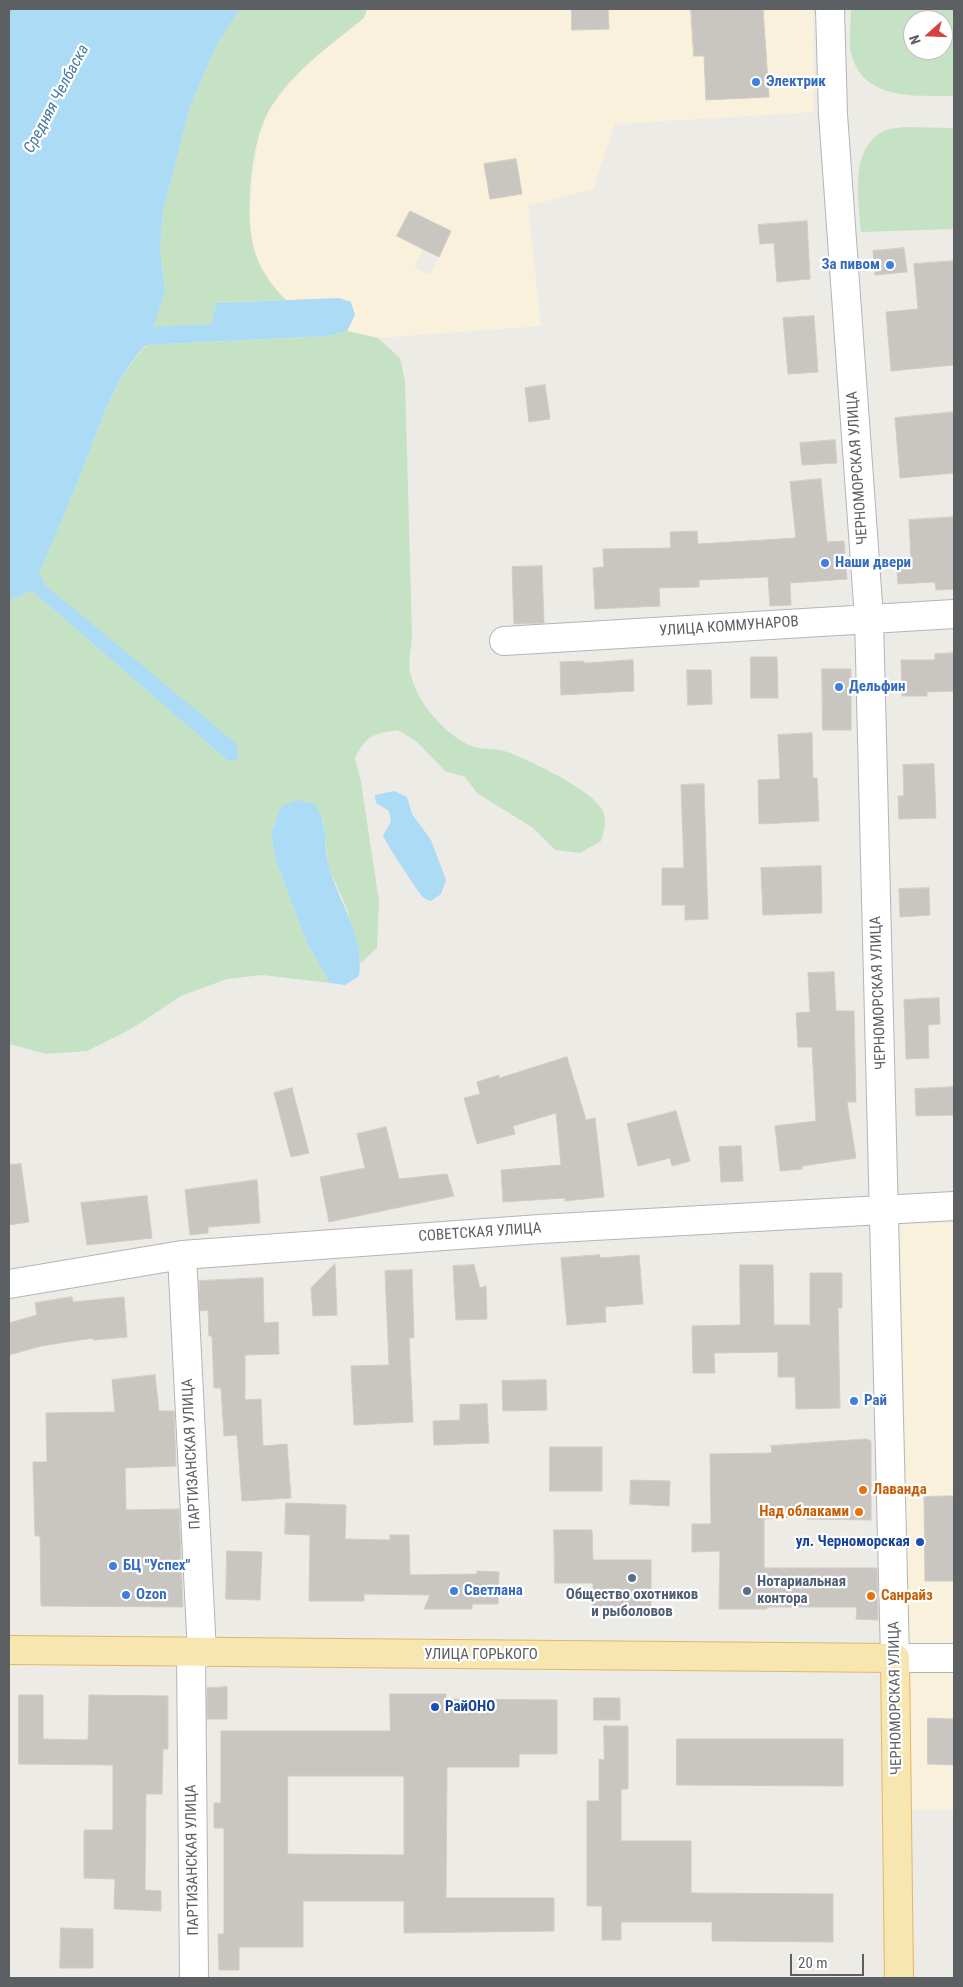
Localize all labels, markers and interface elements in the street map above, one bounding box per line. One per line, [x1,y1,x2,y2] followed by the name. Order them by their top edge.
[903,10,953,60] north arrow
[906,33,924,47] text: N
[20,41,94,157] water label: Средняя Челбаска
[766,73,826,91] place label: Электрик
[750,76,762,88] marker: Электрик
[821,256,880,274] place label: За пивом
[884,259,896,271] marker: За пивом
[844,391,872,545] street label: ЧЕРНОМОРСКАЯ УЛИЦА
[835,554,911,572] place label: Наши двери
[819,557,831,569] marker: Наши двери
[659,613,799,641] street label: УЛИЦА КОММУНАРОВ
[849,678,905,696] place label: Дельфин
[833,681,845,693] marker: Дельфин
[867,916,891,1070] street label: ЧЕРНОМОРСКАЯ УЛИЦА
[418,1220,542,1246] street label: СОВЕТСКАЯ УЛИЦА
[179,1378,205,1530] street label: ПАРТИЗАНСКАЯ УЛИЦА
[864,1392,887,1410] place label: Рай
[848,1395,860,1407] marker: Рай
[873,1481,927,1499] place label: Лаванда
[857,1484,869,1496] marker: Лаванда
[759,1503,849,1521] place label: Над облаками
[853,1506,865,1518] marker: Над облаками
[796,1533,910,1551] place label: ул. Черноморская
[914,1536,926,1548] marker: ул. Черноморская
[123,1557,190,1575] place label: БЦ "Успех"
[107,1560,119,1572] marker: БЦ "Успех"
[626,1572,638,1584] marker: Общество охотников и рыболовов
[757,1573,846,1608] place label: Нотариальная контора
[464,1582,523,1600] place label: Светлана
[448,1585,460,1597] marker: Светлана
[741,1585,753,1597] marker: Нотариальная контора
[136,1586,167,1604] place label: Ozon
[566,1586,698,1621] place label: Общество охотников и рыболовов
[881,1587,933,1605] place label: Санрайз
[120,1589,132,1601] marker: Ozon
[865,1590,877,1602] marker: Санрайз
[886,1621,906,1775] street label: ЧЕРНОМОРСКАЯ УЛИЦА
[424,1646,538,1664] street label: УЛИЦА ГОРЬКОГО
[445,1698,495,1716] place label: РайОНО
[429,1701,441,1713] marker: РайОНО
[183,1784,203,1936] street label: ПАРТИЗАНСКАЯ УЛИЦА
[793,1944,867,1976] scale bar
[798,1954,828,1972] text: 20 m

